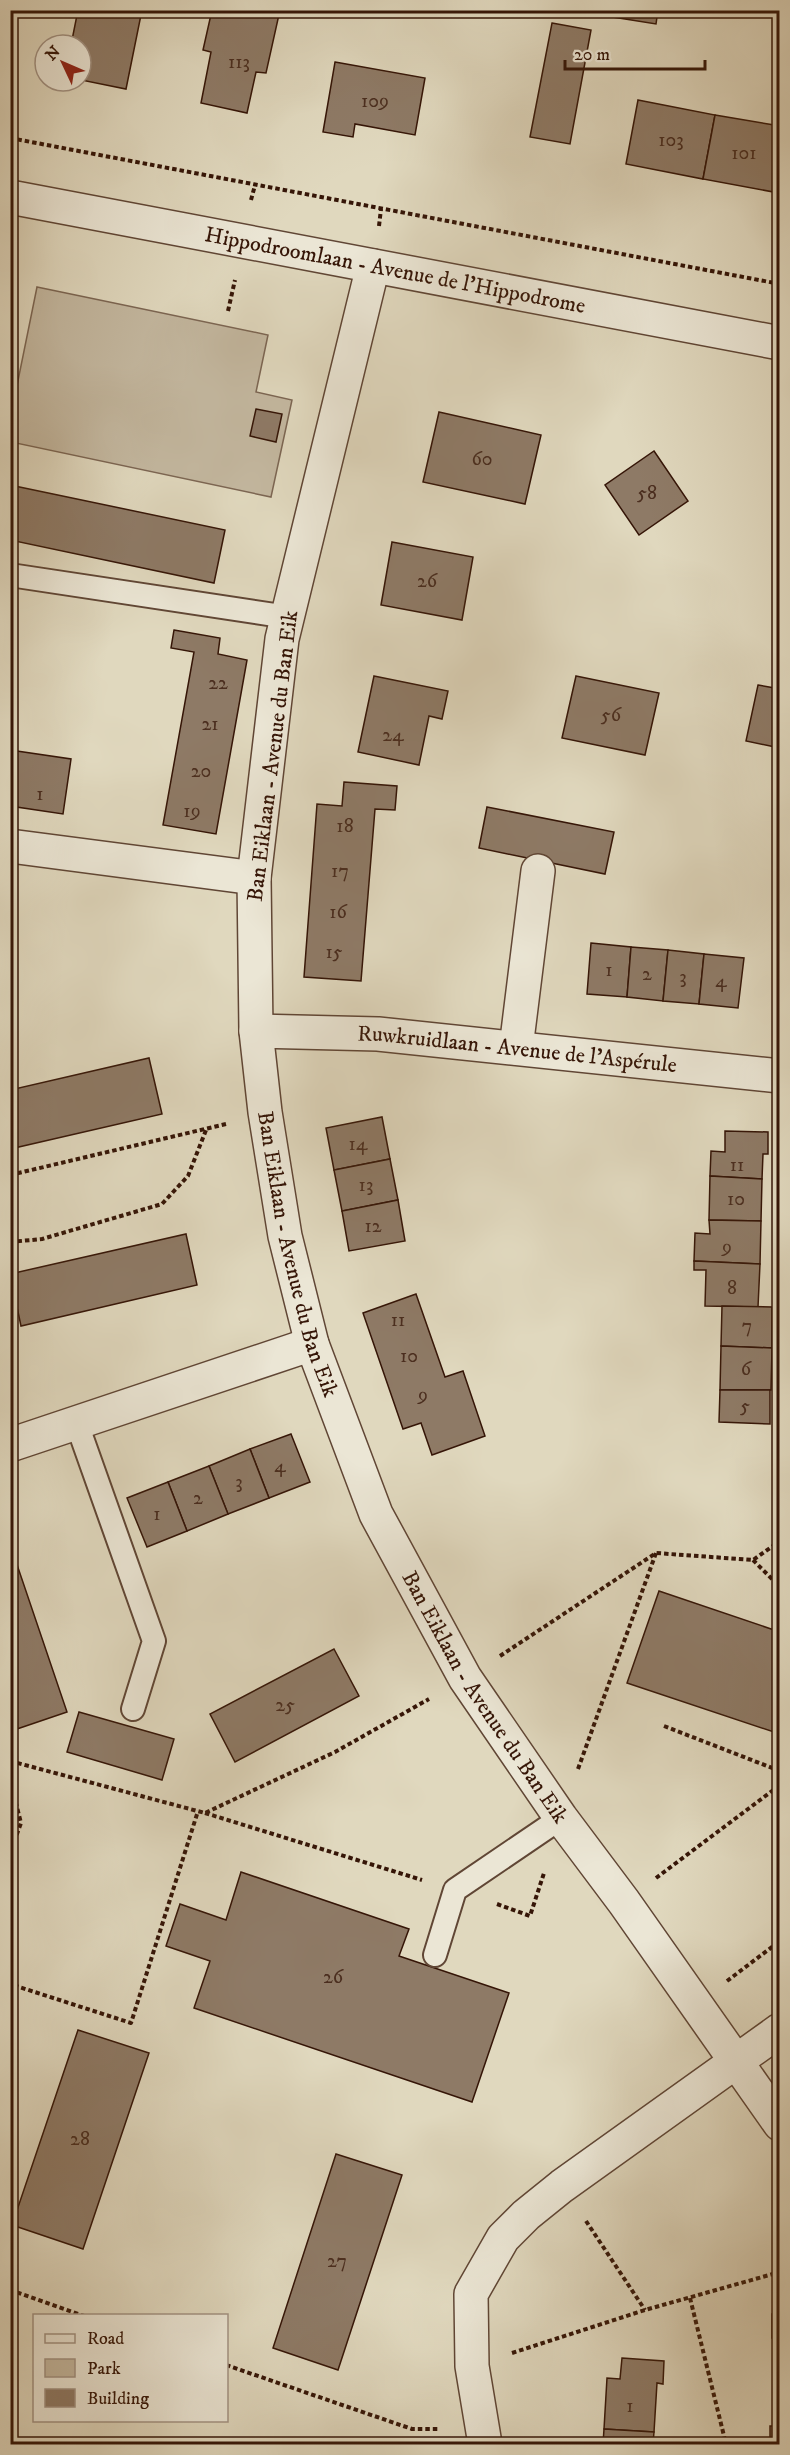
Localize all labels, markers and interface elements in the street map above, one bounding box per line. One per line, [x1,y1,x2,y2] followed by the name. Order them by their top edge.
[33,33,93,93] north arrow
[565,33,704,71] scale bar
[41,42,65,65] text: N
[574,44,610,66] text: 20 m
[228,50,250,75] house number: 113
[361,89,389,114] house number: 109
[658,128,684,153] house number: 103
[731,141,757,166] house number: 101
[203,221,588,319] street label: Hippodroomlaan - Avenue de l'Hippodrome
[471,447,493,472] house number: 60
[637,481,657,506] house number: 58
[417,569,438,594] house number: 26
[242,609,304,903] street label: Ban Eiklaan - Avenue du Ban Eik
[208,671,228,696] house number: 22
[601,703,622,728] house number: 56
[201,712,219,737] house number: 21
[382,723,404,748] house number: 24
[191,759,211,784] house number: 20
[36,782,44,807] house number: 1
[183,799,201,824] house number: 19
[336,814,354,839] house number: 18
[331,859,349,884] house number: 17
[329,900,347,925] house number: 16
[325,940,343,965] house number: 15
[605,958,613,983] house number: 1
[642,962,652,987] house number: 2
[679,965,687,990] house number: 3
[715,969,727,994] house number: 4
[357,1020,678,1079] street label: Ruwkruidlaan - Avenue de l'Aspérule
[252,1109,344,1401] street label: Ban Eiklaan - Avenue du Ban Eik
[349,1132,368,1157] house number: 14
[730,1153,744,1178] house number: 11
[359,1173,373,1198] house number: 13
[727,1187,745,1212] house number: 10
[364,1214,382,1239] house number: 12
[721,1235,732,1260] house number: 9
[727,1276,737,1301] house number: 8
[391,1308,405,1333] house number: 11
[742,1314,752,1339] house number: 7
[400,1344,418,1369] house number: 10
[741,1357,752,1382] house number: 6
[417,1383,428,1408] house number: 9
[740,1394,750,1419] house number: 5
[274,1454,286,1479] house number: 4
[235,1470,243,1495] house number: 3
[193,1486,203,1511] house number: 2
[153,1502,161,1527] house number: 1
[396,1566,574,1829] street label: Ban Eiklaan - Avenue du Ban Eik
[275,1693,295,1718] house number: 25
[323,1965,344,1990] house number: 26
[70,2127,90,2152] house number: 28
[327,2249,347,2274] house number: 27
[33,2314,228,2422] legend
[87,2328,124,2350] text: Road
[87,2358,121,2380] text: Park
[87,2388,149,2410] text: Building
[626,2394,634,2419] house number: 1

